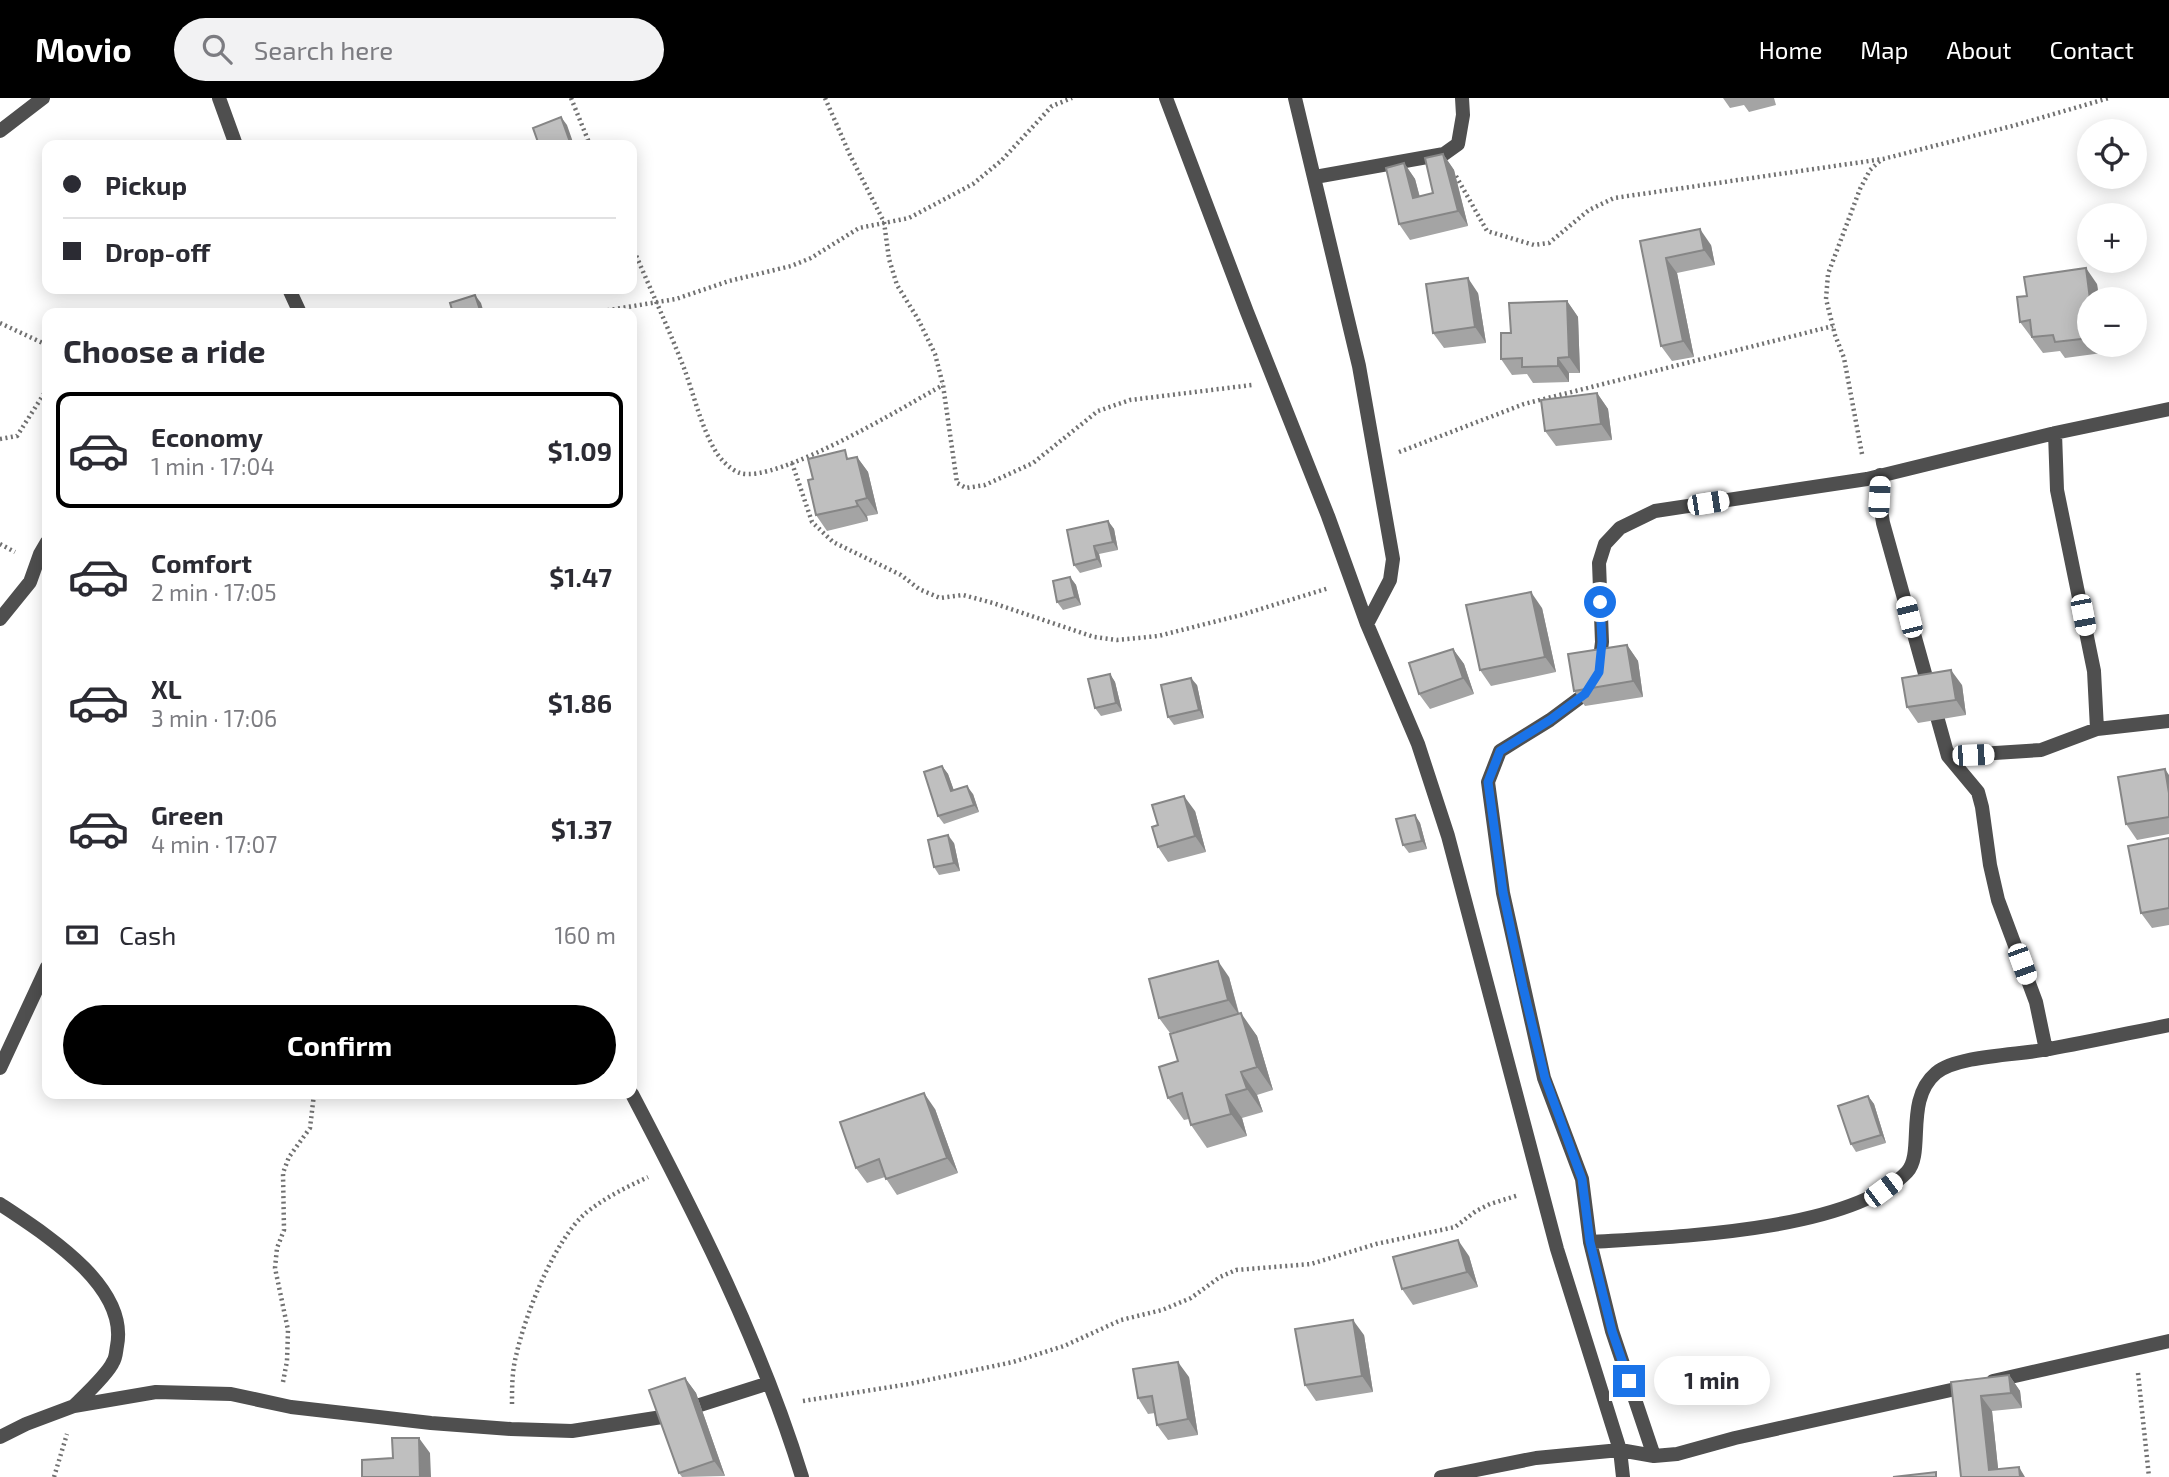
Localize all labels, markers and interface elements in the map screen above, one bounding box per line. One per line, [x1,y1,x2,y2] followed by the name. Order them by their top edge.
[174,18,664,81] search box
[35,29,132,69] text: Movio
[198,30,236,68] icon: search
[254,34,393,65] text: Search here
[1759,35,1822,64] text: Home
[1860,35,1908,64] text: Map
[1946,35,2012,64] text: About
[2050,35,2134,64] text: Contact
[2077,119,2147,357] map controls
[2077,119,2147,189] button: locate
[105,169,187,200] text: Pickup
[2077,203,2147,273] button: +
[105,236,210,267] text: Drop-off
[2077,287,2147,357] button: −
[63,331,266,369] text: Choose a ride
[67,419,130,482] icon: car
[151,421,263,452] text: Economy
[548,435,612,466] text: $1.09
[151,452,275,480] text: 1 min · 17:04
[1868,475,1891,519] car
[1686,489,1731,517] car
[67,545,130,608] icon: car
[151,547,252,578] text: Comfort
[549,561,612,592] text: $1.47
[151,578,277,606] text: 2 min · 17:05
[1584,586,1616,618] route start
[2069,592,2098,638] car
[1894,594,1925,640] car
[67,671,130,734] icon: car
[151,673,182,704] text: XL
[548,687,612,718] text: $1.86
[151,704,277,732] text: 3 min · 17:06
[1952,744,1995,766] car
[67,797,130,860] icon: car
[151,799,224,830] text: Green
[551,813,612,844] text: $1.37
[151,830,277,858] text: 4 min · 17:07
[63,916,101,954] icon: cash
[119,919,176,950] text: Cash
[555,921,616,949] text: 160 m
[2005,941,2040,987] car
[63,1005,616,1085] button: Confirm
[1860,1169,1907,1211] car
[1654,1356,1769,1406] callout: 1 min
[1613,1365,1645,1397] route end
[1684,1366,1740,1394] text: 1 min

